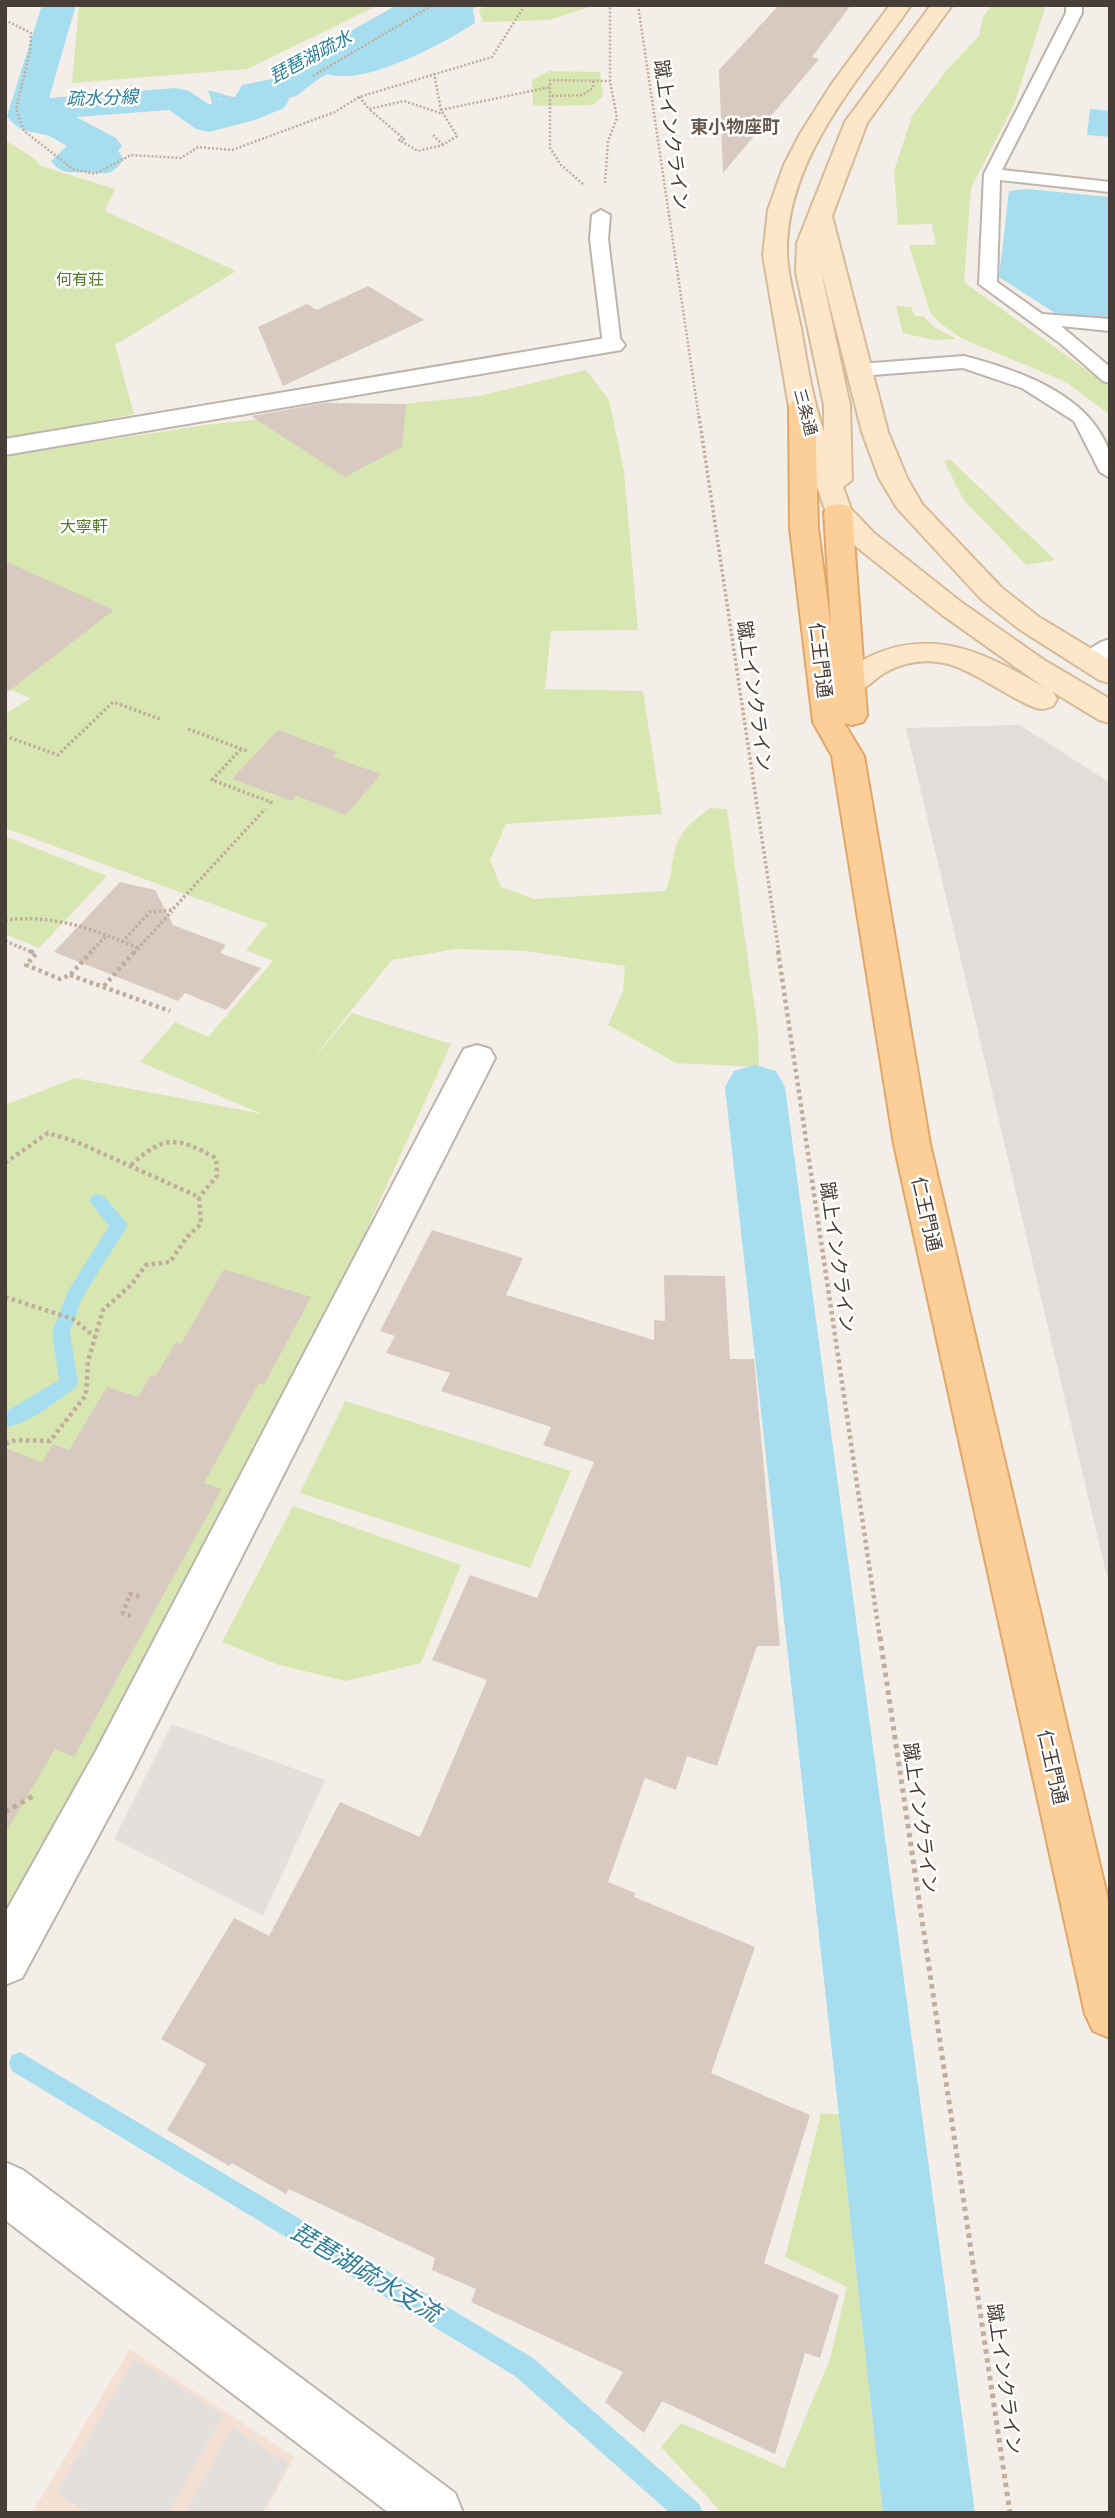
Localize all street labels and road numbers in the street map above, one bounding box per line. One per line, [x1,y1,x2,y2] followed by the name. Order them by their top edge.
[651,58,693,212] street label: 蹴上インクライン
[791,386,821,438] street label: 三条通
[734,619,776,773] street label: 蹴上インクライン
[805,621,837,699] street label: 仁王門通
[908,1174,946,1254] street label: 仁王門通
[817,1180,859,1334] street label: 蹴上インクライン
[1034,1727,1072,1807] street label: 仁王門通
[900,1741,942,1895] street label: 蹴上インクライン
[984,2302,1026,2456] street label: 蹴上インクライン

